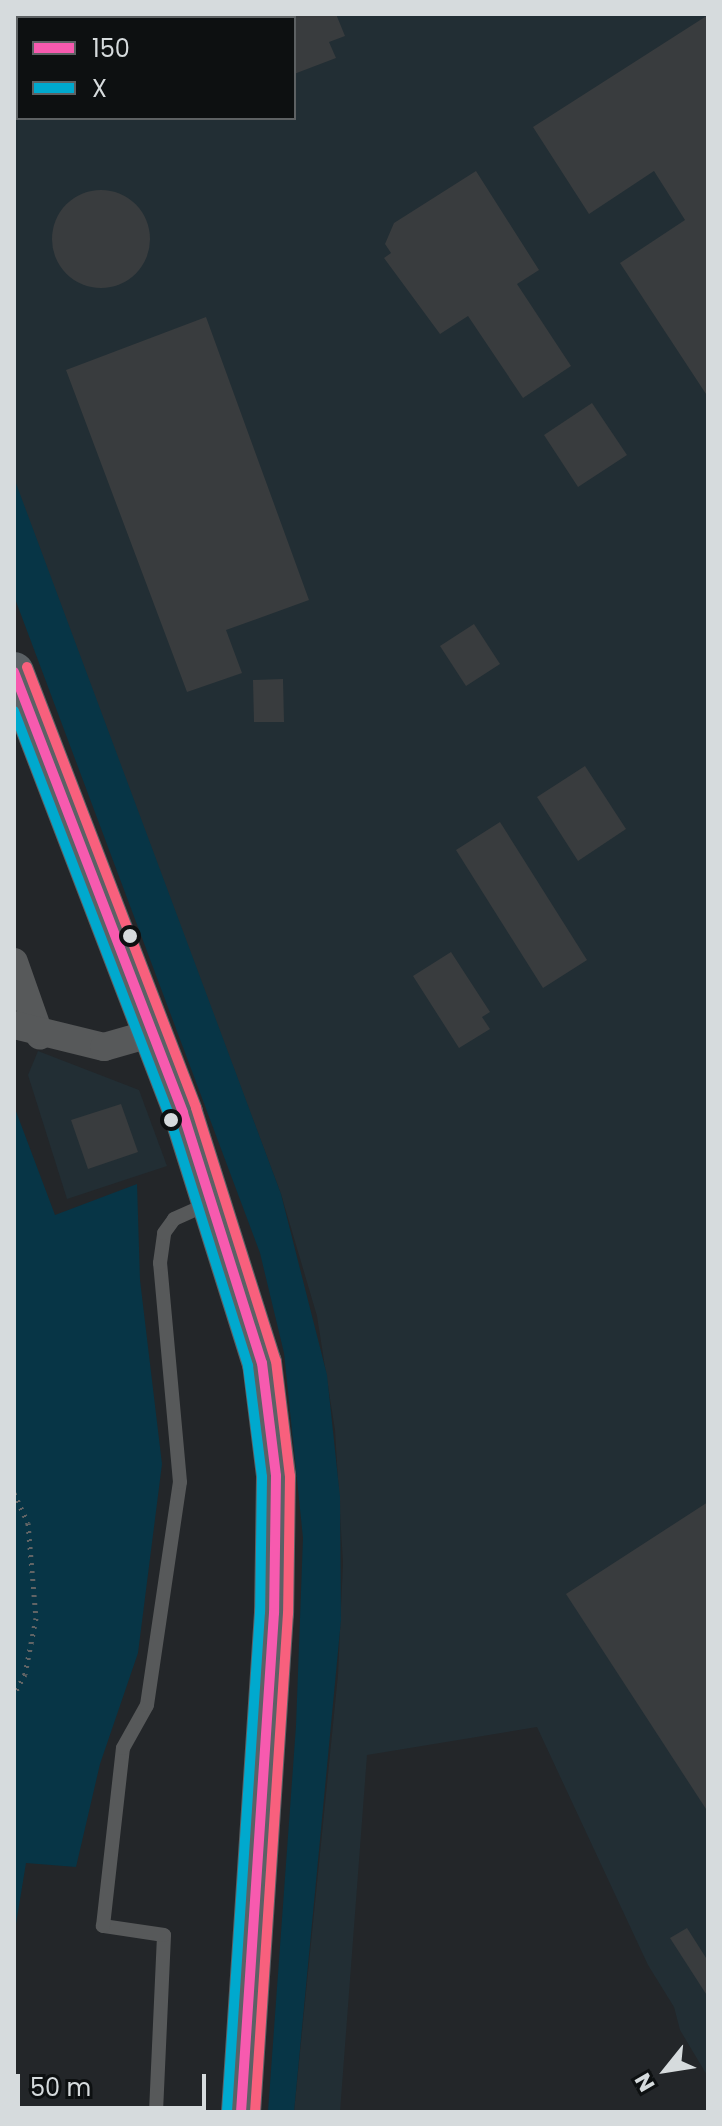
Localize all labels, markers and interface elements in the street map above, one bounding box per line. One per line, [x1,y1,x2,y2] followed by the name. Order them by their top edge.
[16,16,296,120] legend
[92,32,130,65] text: 150
[92,72,107,105] text: X
[122,928,138,944] unlabelled marker
[163,1112,179,1128] unlabelled marker
[626,2030,706,2110] north arrow
[20,2058,210,2108] scale bar
[627,2067,662,2097] text: N
[30,2071,91,2104] text: 50 m

